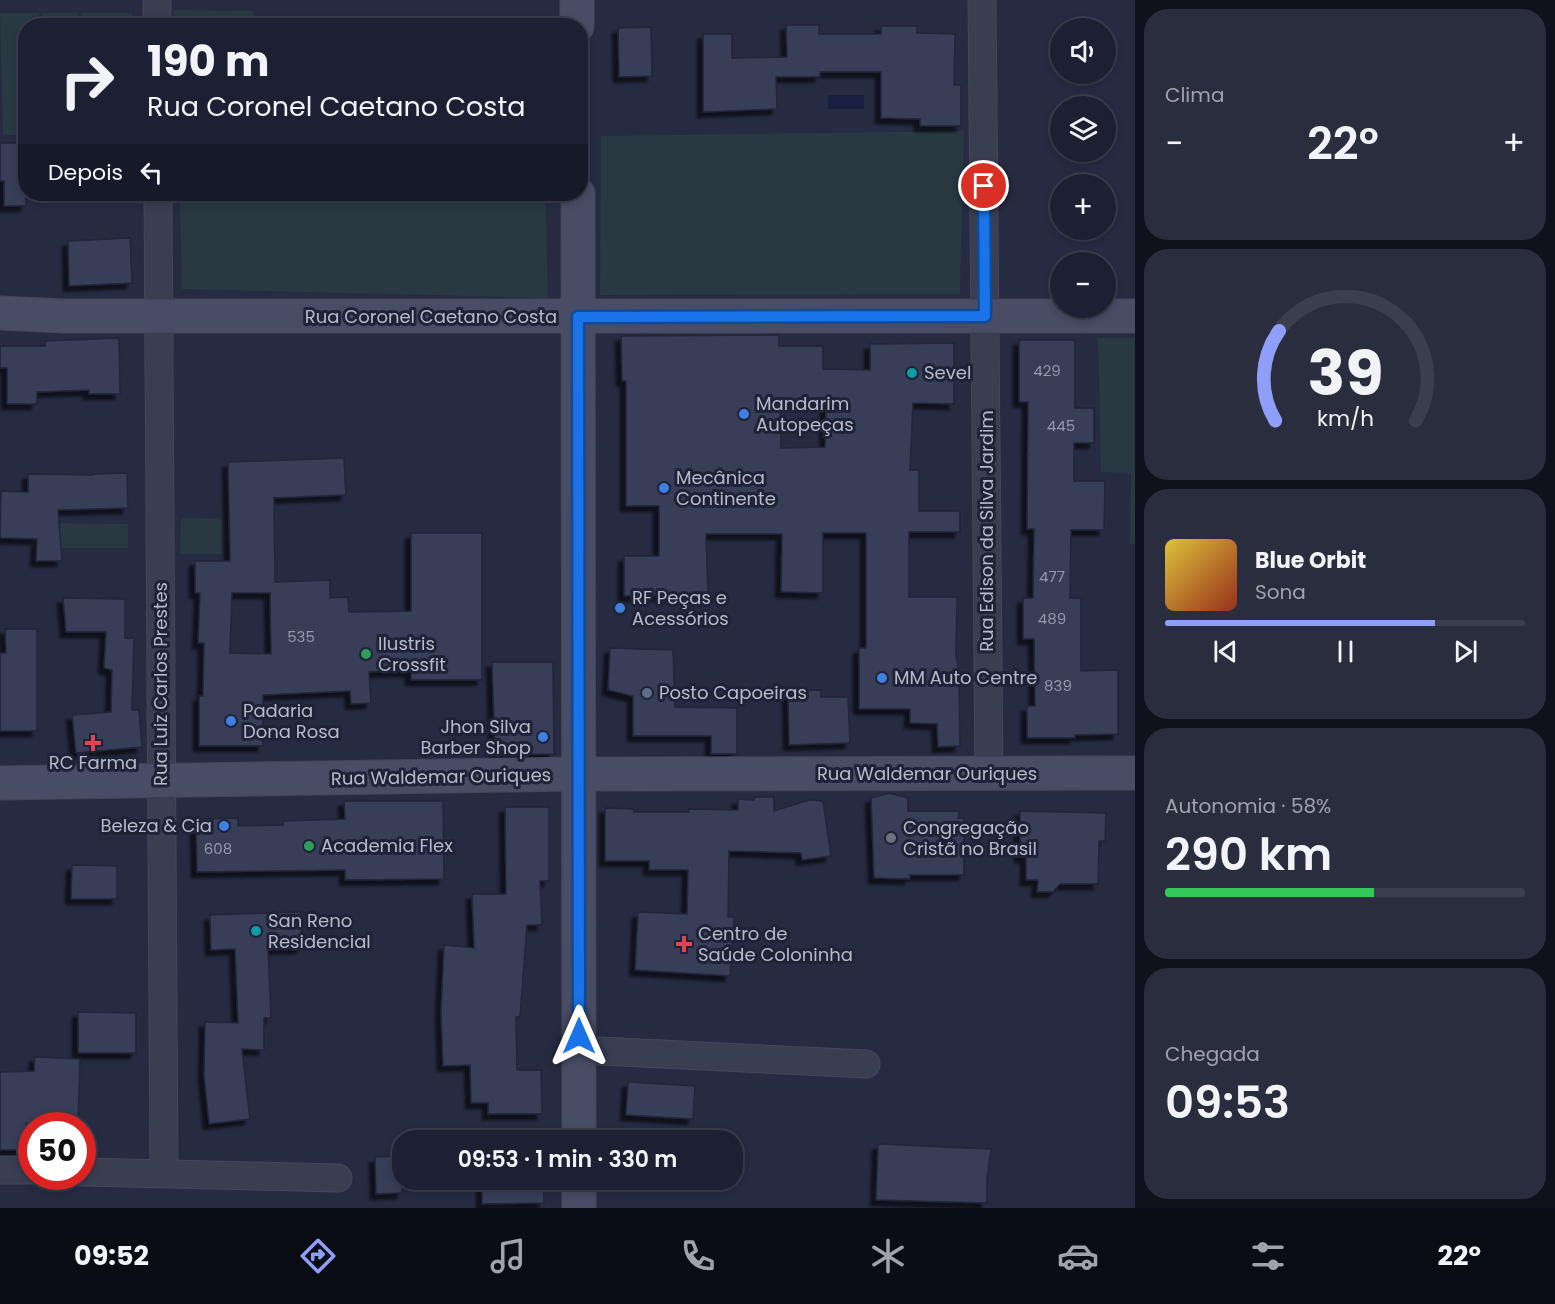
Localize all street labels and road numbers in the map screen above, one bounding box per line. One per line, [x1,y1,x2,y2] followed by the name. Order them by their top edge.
[305,304,557,329] street label: Rua Coronel Caetano Costa
[974,410,999,652] street label: Rua Edison da Silva Jardim
[148,582,173,786] street label: Rua Luiz Carlos Prestes
[817,761,1037,786] street label: Rua Waldemar Ouriques
[331,762,551,791] street label: Rua Waldemar Ouriques

